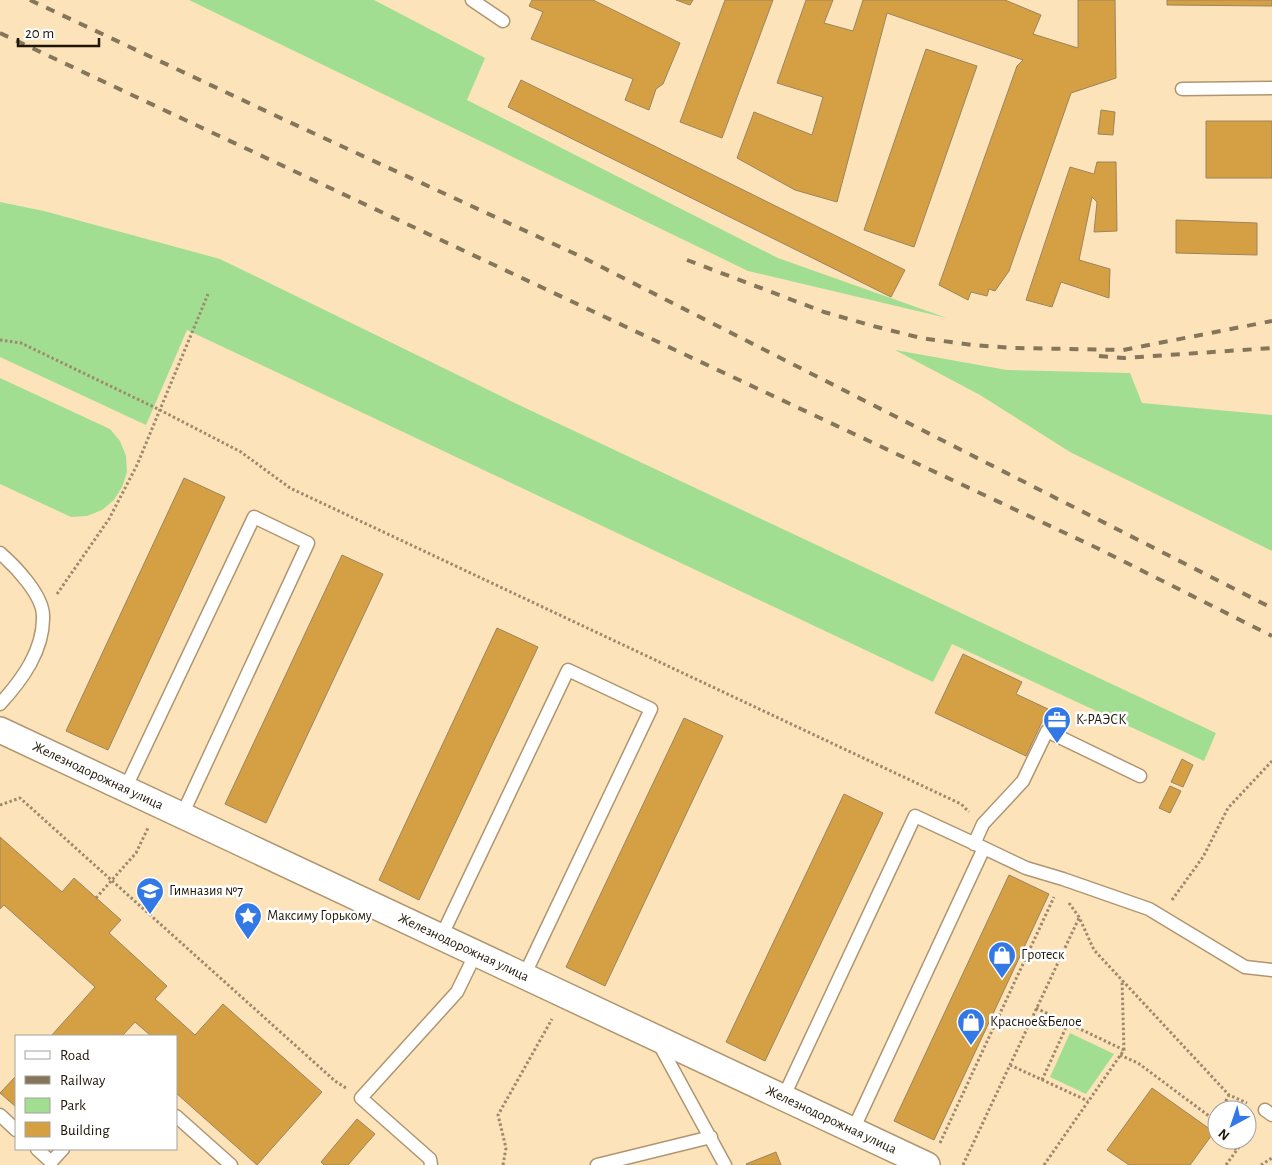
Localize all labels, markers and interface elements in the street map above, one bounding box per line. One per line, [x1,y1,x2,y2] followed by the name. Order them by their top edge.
[18,15,99,47] scale bar
[25,26,54,41] text: 20 m
[1042,705,1072,744] office icon: К-РАЭСК
[1076,713,1126,727] place label: К-РАЭСК
[30,739,166,813] street label: Железнодорожная улица
[135,876,165,915] school or university icon: Гимназия №7
[169,884,243,898] place label: Гимназия №7
[233,901,263,940] place icon: Максиму Горькому
[267,909,372,923] place label: Максиму Горькому
[396,911,532,984] street label: Железнодорожная улица
[987,940,1017,979] shop icon: Гротеск
[1021,948,1065,962] place label: Гротеск
[956,1007,986,1046] shop icon: Красное&Белое
[990,1015,1082,1029] place label: Красное&Белое
[15,1035,178,1150] legend
[60,1048,90,1063] text: Road
[60,1073,106,1088] text: Railway
[763,1083,899,1157] street label: Железнодорожная улица
[60,1098,86,1113] text: Park
[1207,1100,1257,1150] north arrow
[60,1123,110,1138] text: Building
[1216,1126,1233,1143] text: N

